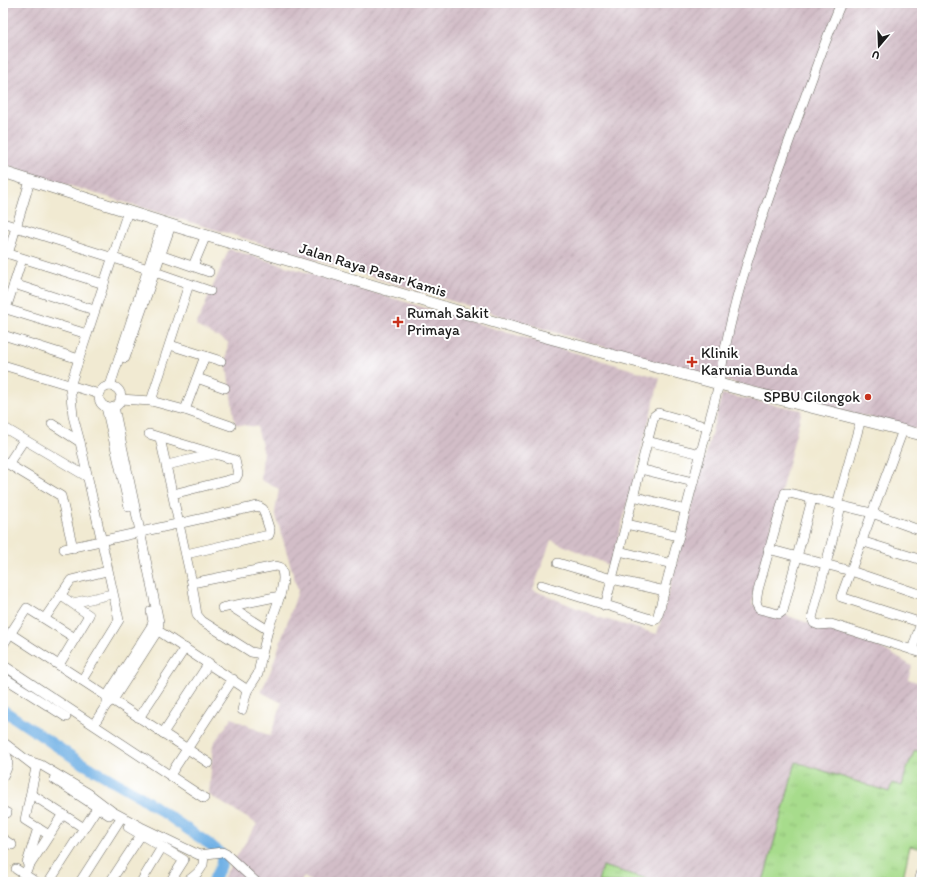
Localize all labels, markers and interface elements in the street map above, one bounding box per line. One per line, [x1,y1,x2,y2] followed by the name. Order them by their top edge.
[859,26,899,66] north arrow
[870,48,881,62] text: U
[297,239,449,301] street label: Jalan Raya Pasar Kamis
[407,304,489,339] place label: Rumah Sakit Primaya
[392,316,404,328] marker: Rumah Sakit Primaya
[701,344,798,379] place label: Klinik Karunia Bunda
[686,356,698,368] marker: Klinik Karunia Bunda
[763,388,860,406] place label: SPBU Cilongok
[863,392,873,402] marker: SPBU Cilongok

